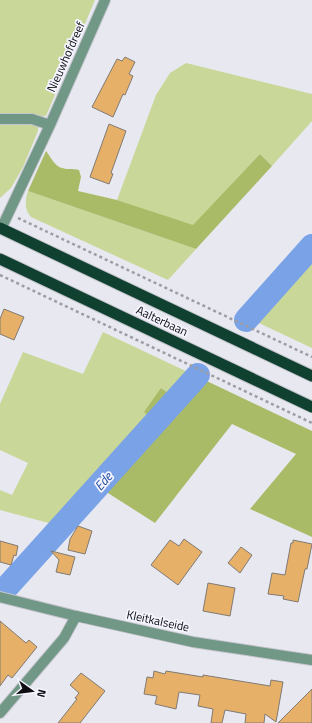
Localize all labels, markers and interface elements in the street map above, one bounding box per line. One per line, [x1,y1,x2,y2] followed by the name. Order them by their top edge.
[42,18,90,95] street label: Nieuwhofdreef
[133,300,191,341] street label: Aalterbaan
[89,467,117,495] water label: Ede
[125,605,191,636] street label: Kleitkalseide
[12,671,52,711] north arrow
[33,688,50,699] text: N

